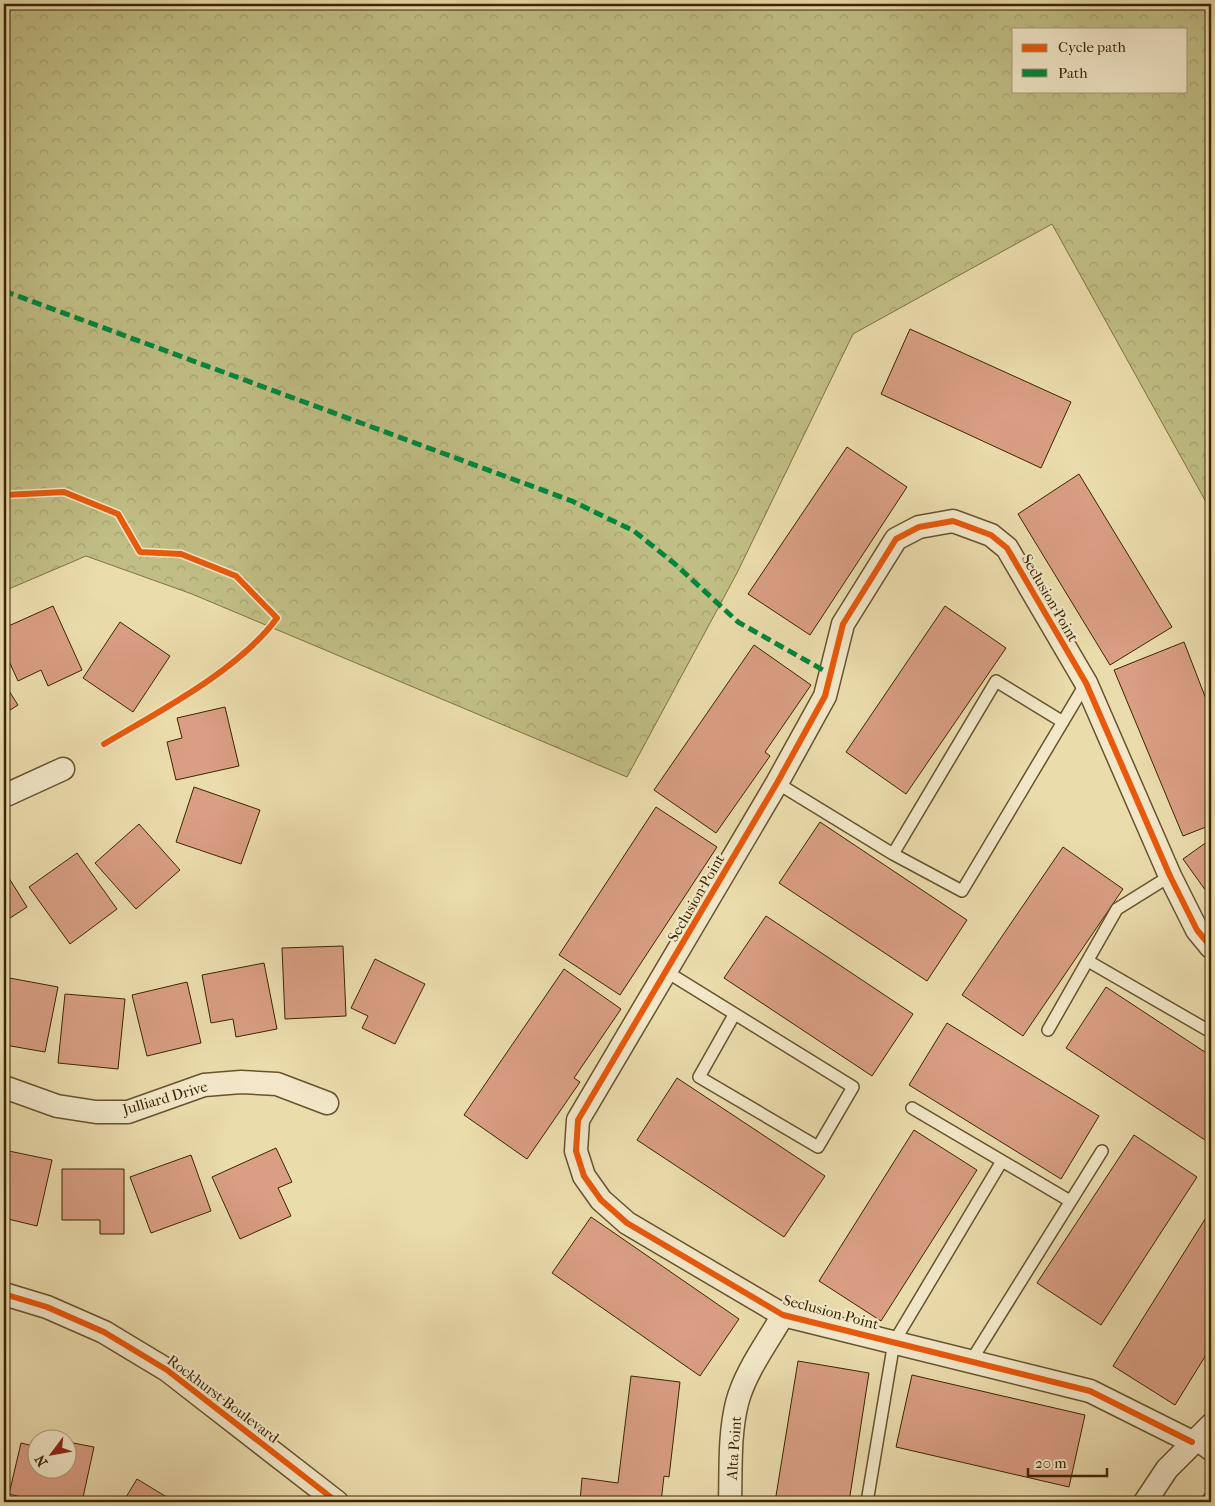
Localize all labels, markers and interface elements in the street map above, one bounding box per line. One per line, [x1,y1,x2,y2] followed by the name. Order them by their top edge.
[1012,28,1188,92] legend
[1058,38,1126,56] text: Cycle path
[1058,64,1088,82] text: Path
[1018,551,1083,646] street label: Seclusion Point
[664,850,729,945] street label: Seclusion Point
[119,1077,210,1119] street label: Julliard Drive
[781,1291,881,1334] street label: Seclusion Point
[163,1351,283,1447] street label: Rockhurst Boulevard
[723,1415,745,1481] street label: Alta Point
[28,1428,78,1478] north arrow
[1028,1446,1106,1478] scale bar
[31,1451,51,1470] text: N
[1035,1454,1067,1472] text: 20 m

